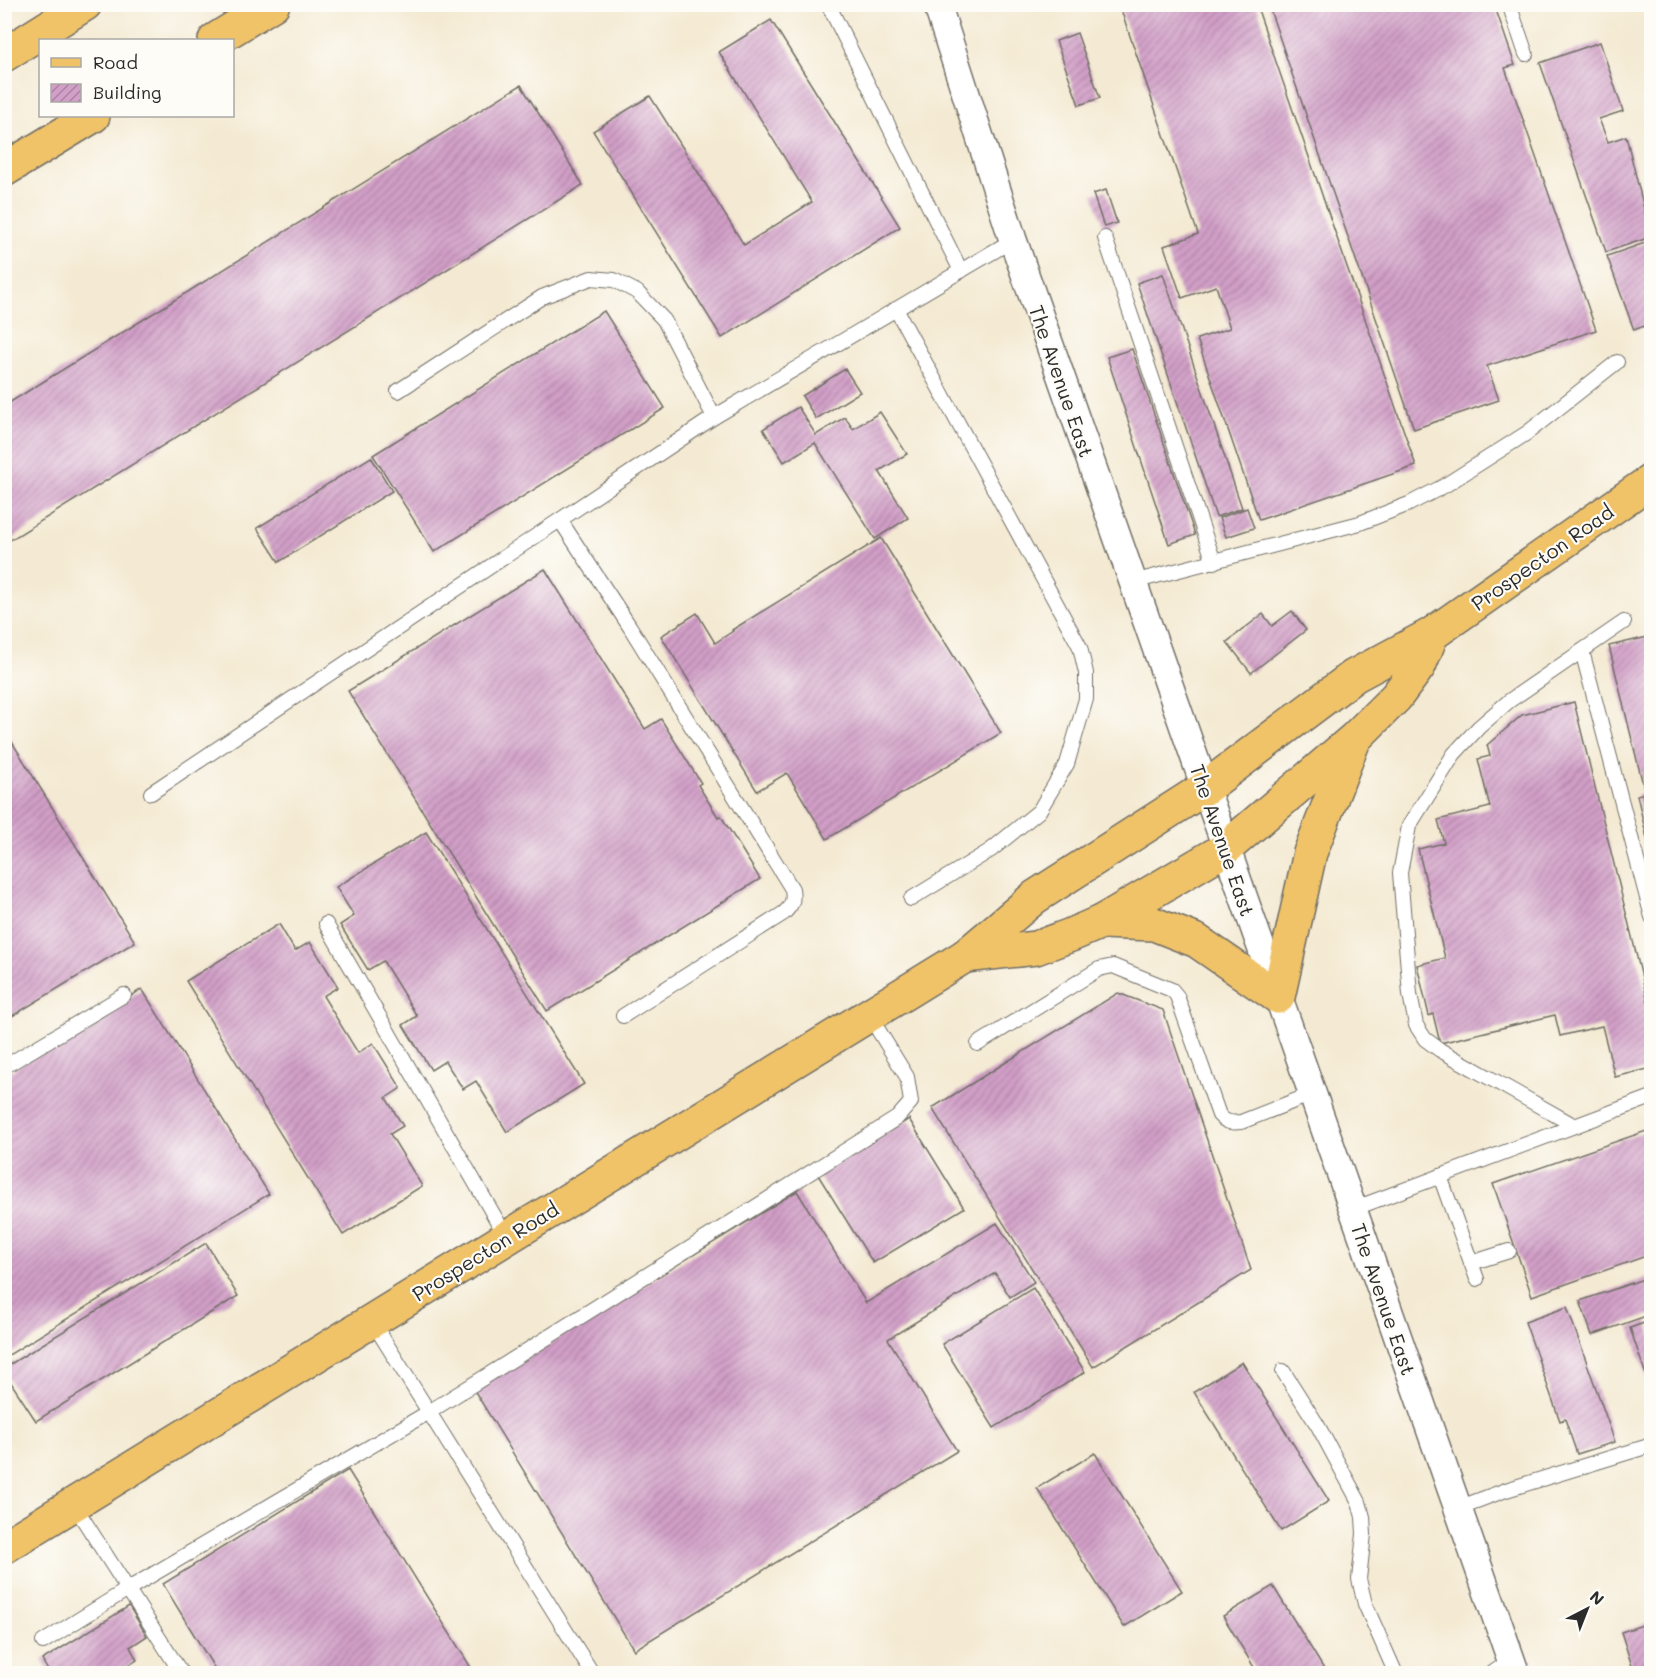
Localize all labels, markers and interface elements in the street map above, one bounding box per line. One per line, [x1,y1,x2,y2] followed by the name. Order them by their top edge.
[39,39,234,117] legend
[93,50,138,74] text: Road
[93,80,161,104] text: Building
[1024,301,1100,461] street label: The Avenue East
[1466,498,1618,616] street label: Prospecton Road
[1185,760,1261,920] street label: The Avenue East
[407,1195,563,1307] street label: Prospecton Road
[1346,1219,1422,1379] street label: The Avenue East
[1557,1579,1617,1639] north arrow
[1586,1586,1609,1609] text: N

